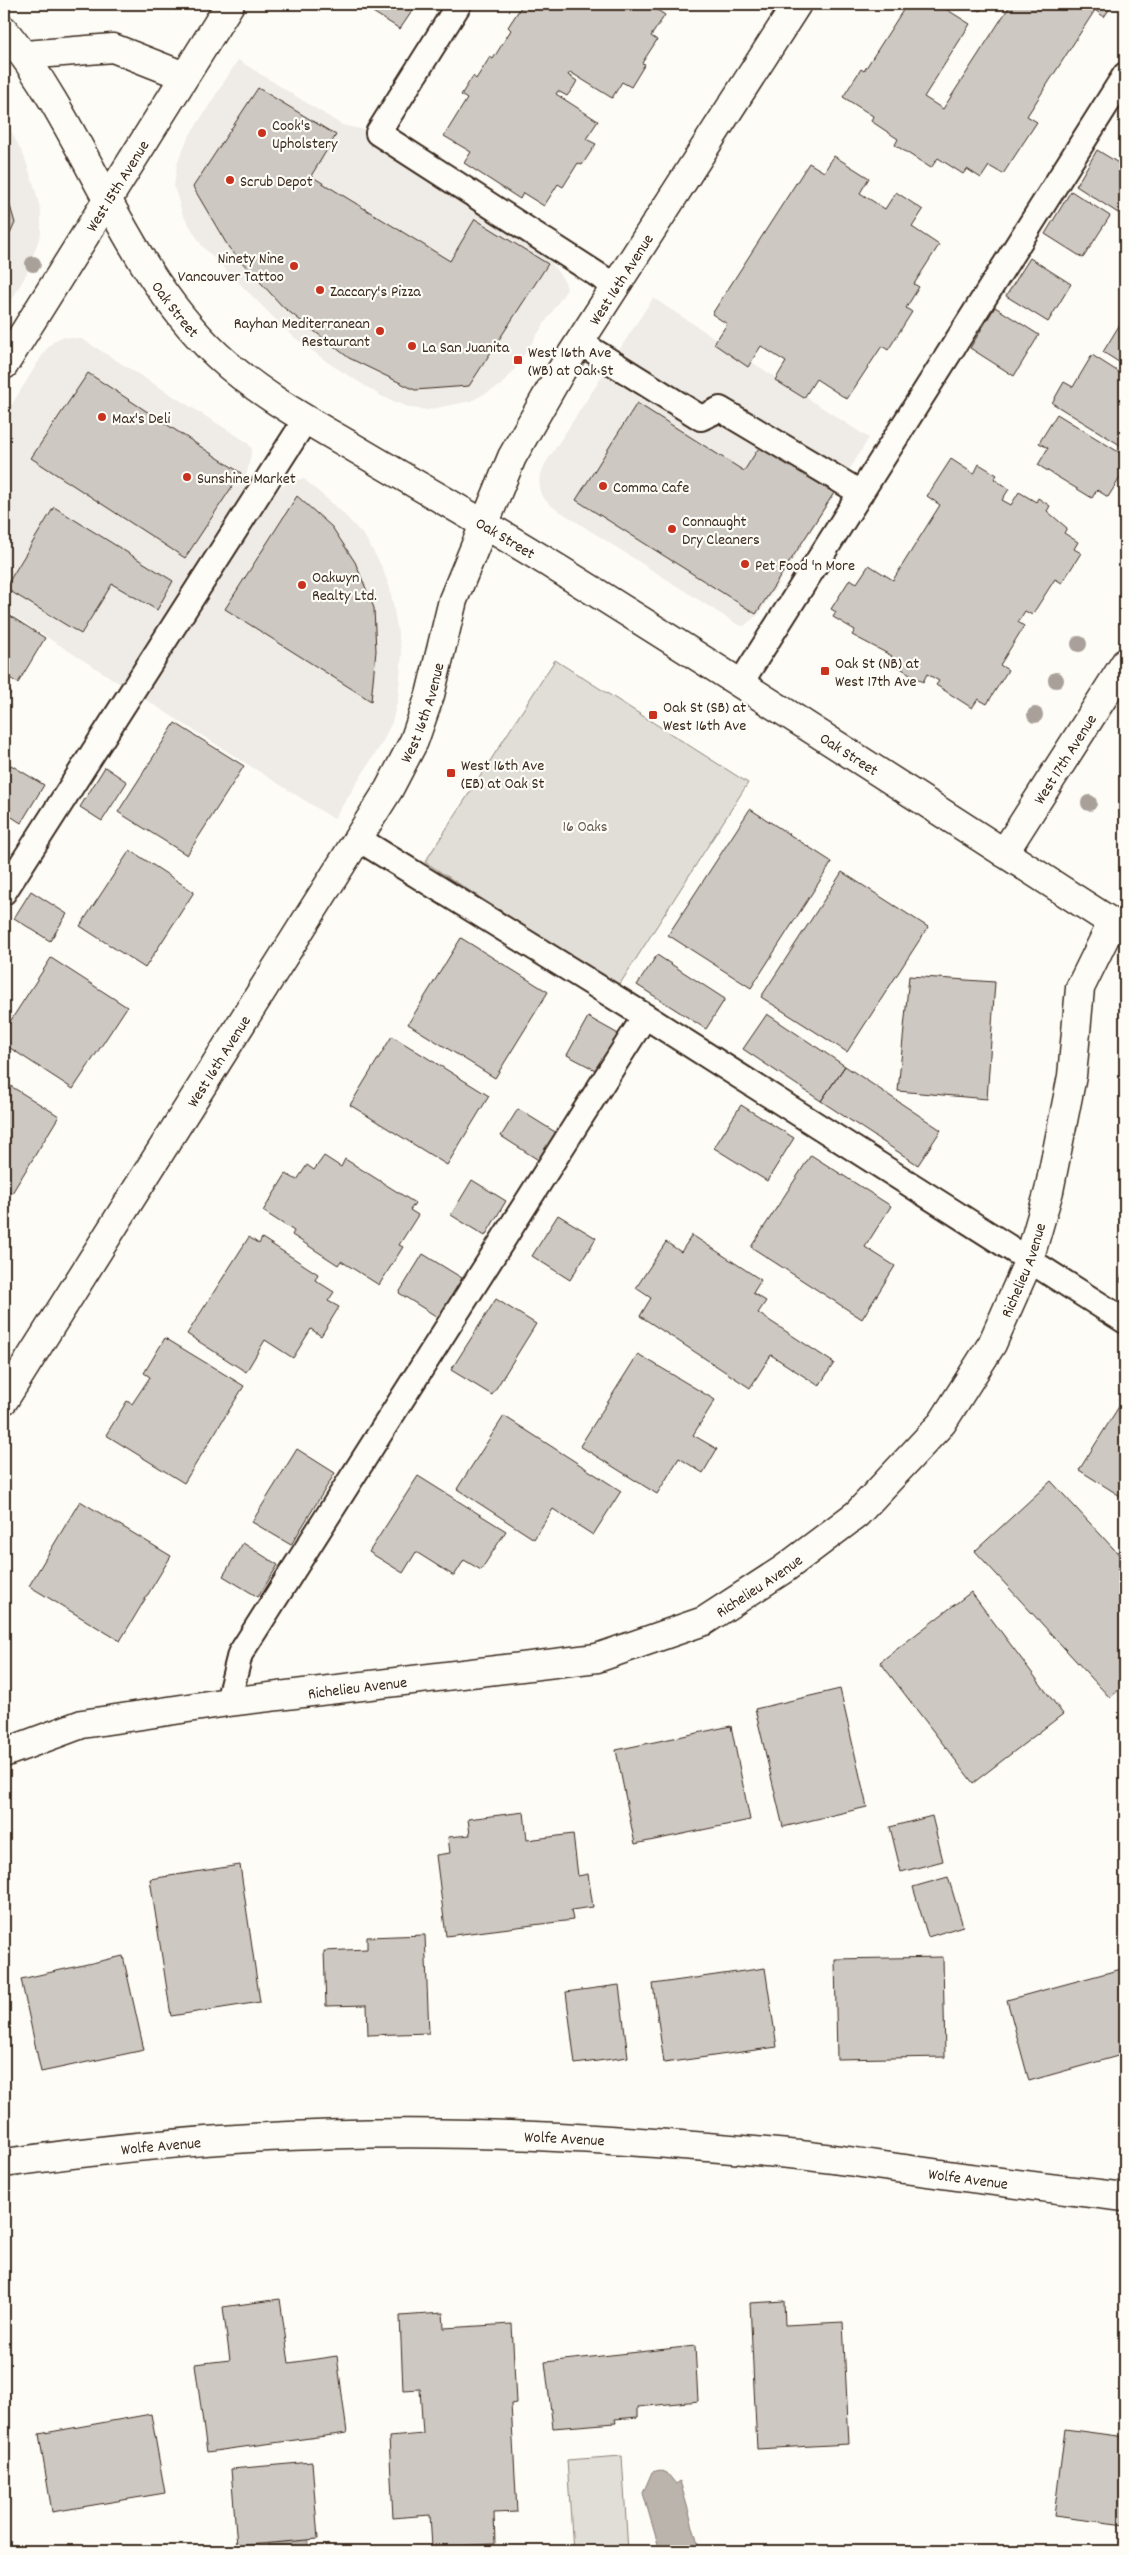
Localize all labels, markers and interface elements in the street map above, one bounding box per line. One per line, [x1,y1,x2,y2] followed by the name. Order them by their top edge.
[272,115,338,156] place label: Cook's Upholstery
[256,127,268,139] marker: Cook's Upholstery
[81,136,156,237] street label: West 15th Avenue
[240,171,313,194] place label: Scrub Depot
[224,174,236,186] marker: Scrub Depot
[584,230,660,330] street label: West 16th Avenue
[178,248,284,289] place label: Ninety Nine Vancouver Tattoo
[288,260,300,272] marker: Ninety Nine Vancouver Tattoo
[145,277,203,344] street label: Oak Street
[330,281,421,304] place label: Zaccary's Pizza
[314,284,326,296] marker: Zaccary's Pizza
[234,313,370,354] place label: Rayhan Mediterranean Restaurant
[374,325,386,337] marker: Rayhan Mediterranean Restaurant
[422,337,510,360] place label: La San Juanita
[406,340,418,352] marker: La San Juanita
[528,342,613,383] place label: West 16th Ave (WB) at Oak St
[512,354,524,366] marker: West 16th Ave (WB) at Oak St
[112,408,170,431] place label: Max's Deli
[96,411,108,423] marker: Max's Deli
[197,468,296,491] place label: Sunshine Market
[181,471,193,483] marker: Sunshine Market
[613,477,689,500] place label: Comma Cafe
[597,480,609,492] marker: Comma Cafe
[682,511,760,552] place label: Connaught Dry Cleaners
[470,512,539,566] street label: Oak Street
[666,523,678,535] marker: Connaught Dry Cleaners
[755,555,855,578] place label: Pet Food 'n More
[739,558,751,570] marker: Pet Food 'n More
[312,567,377,608] place label: Oakwyn Realty Ltd.
[296,579,308,591] marker: Oakwyn Realty Ltd.
[835,653,919,694] place label: Oak St (NB) at West 17th Ave
[396,660,451,768] street label: West 16th Avenue
[819,665,831,677] marker: Oak St (NB) at West 17th Ave
[663,697,746,738] place label: Oak St (SB) at West 16th Ave
[647,709,659,721] marker: Oak St (SB) at West 16th Ave
[1029,710,1104,809] street label: West 17th Avenue
[814,728,882,783] street label: Oak Street
[461,755,545,796] place label: West 16th Ave (EB) at Oak St
[445,767,457,779] marker: West 16th Ave (EB) at Oak St
[563,816,608,839] park label: 16 Oaks
[182,1012,258,1112] street label: West 16th Avenue
[996,1220,1053,1322] street label: Richelieu Avenue
[712,1550,808,1624] street label: Richelieu Avenue
[307,1672,408,1706] street label: Richelieu Avenue
[524,2126,605,2153] street label: Wolfe Avenue
[120,2132,202,2162] street label: Wolfe Avenue
[927,2163,1009,2197] street label: Wolfe Avenue

